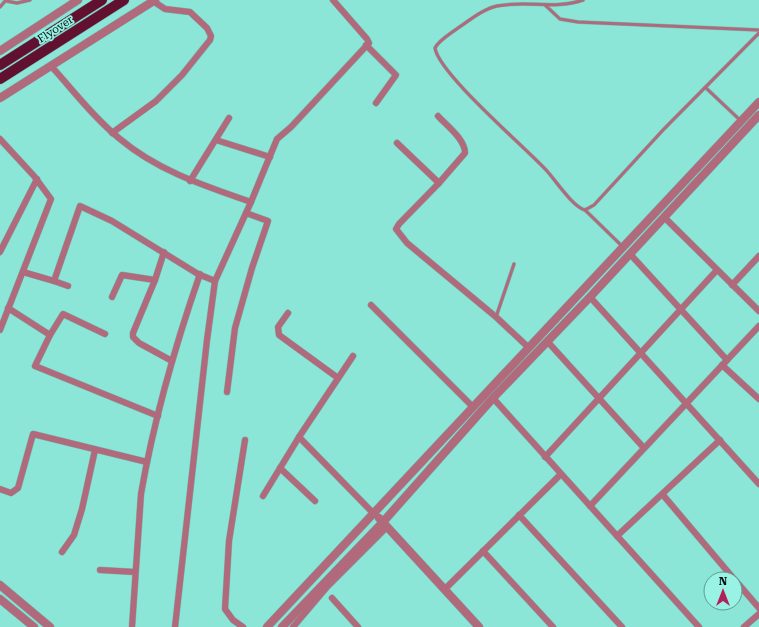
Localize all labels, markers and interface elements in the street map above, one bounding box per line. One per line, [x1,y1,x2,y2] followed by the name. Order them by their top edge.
[35,13,76,46] street label: Flyover
[703,571,743,611] north arrow
[719,575,728,588] text: N

